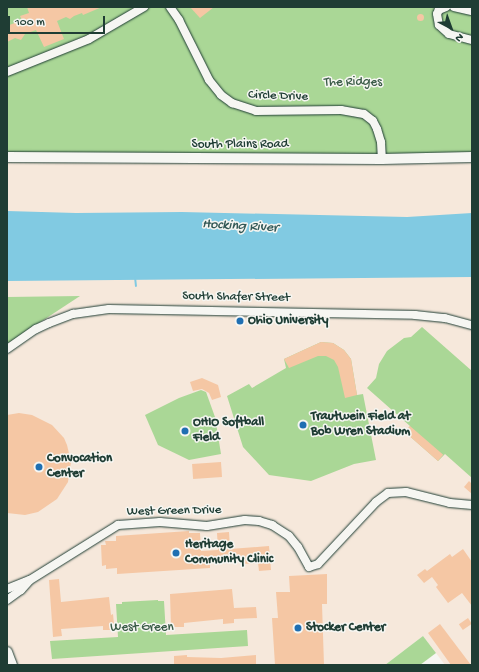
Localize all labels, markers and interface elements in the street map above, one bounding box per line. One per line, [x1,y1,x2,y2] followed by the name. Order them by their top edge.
[10,8,107,34] scale bar
[431,8,471,48] north arrow
[15,16,45,30] text: 100 m
[452,30,466,44] text: N
[324,75,382,91] park label: The Ridges
[248,88,308,106] street label: Circle Drive
[192,137,288,153] street label: South Plains Road
[202,217,278,237] water label: Hocking River
[182,289,290,307] street label: South Shafer Street
[248,313,328,329] place label: Ohio University
[235,316,245,326] marker: Ohio University
[311,410,410,441] place label: Trautwein Field at Bob Wren Stadium
[193,416,264,447] place label: OHIO Softball Field
[298,420,308,430] marker: Trautwein Field at Bob Wren Stadium
[180,426,190,436] marker: OHIO Softball Field
[47,452,112,483] place label: Convocation Center
[34,462,44,472] marker: Convocation Center
[126,503,222,521] street label: West Green Drive
[185,538,273,569] place label: Heritage Community Clinic
[170,547,182,559] marker: Heritage Community Clinic
[110,620,174,636] park label: West Green
[306,620,385,636] place label: Stocker Center
[293,623,303,633] marker: Stocker Center

